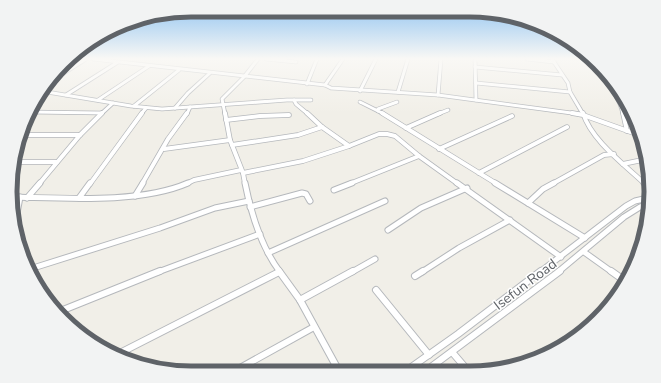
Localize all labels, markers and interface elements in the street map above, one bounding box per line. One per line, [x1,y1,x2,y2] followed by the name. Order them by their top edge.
[490,254,561,314] street label: Isefun Road

